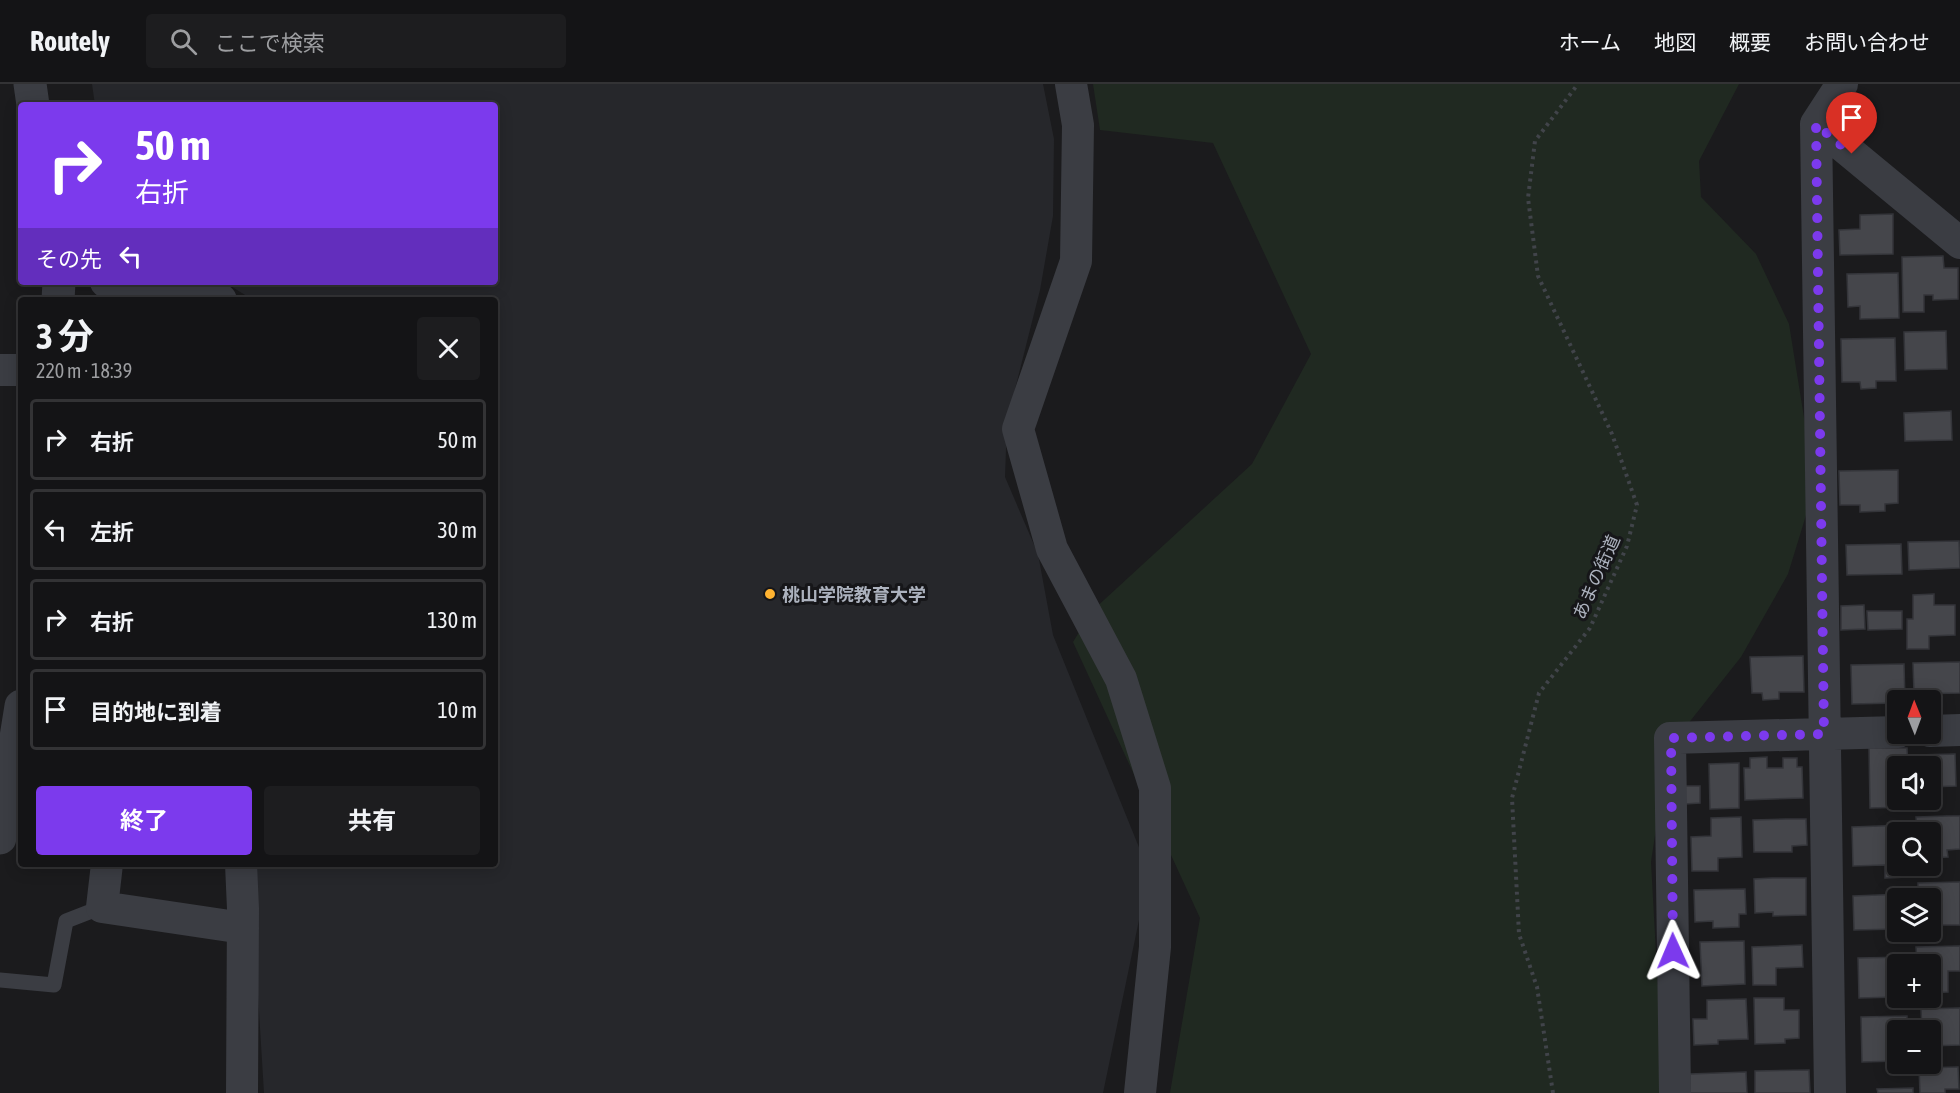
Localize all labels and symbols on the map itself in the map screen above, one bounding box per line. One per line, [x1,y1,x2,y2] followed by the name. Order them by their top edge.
[1826,92,1877,154] pin
[1568,532,1624,622] street label: あまの街道
[782,584,926,605] place label: 桃山学院教育大学
[763,587,777,601] marker: 桃山学院教育大学
[1887,690,1941,744] north arrow
[1641,919,1705,983] position arrow

